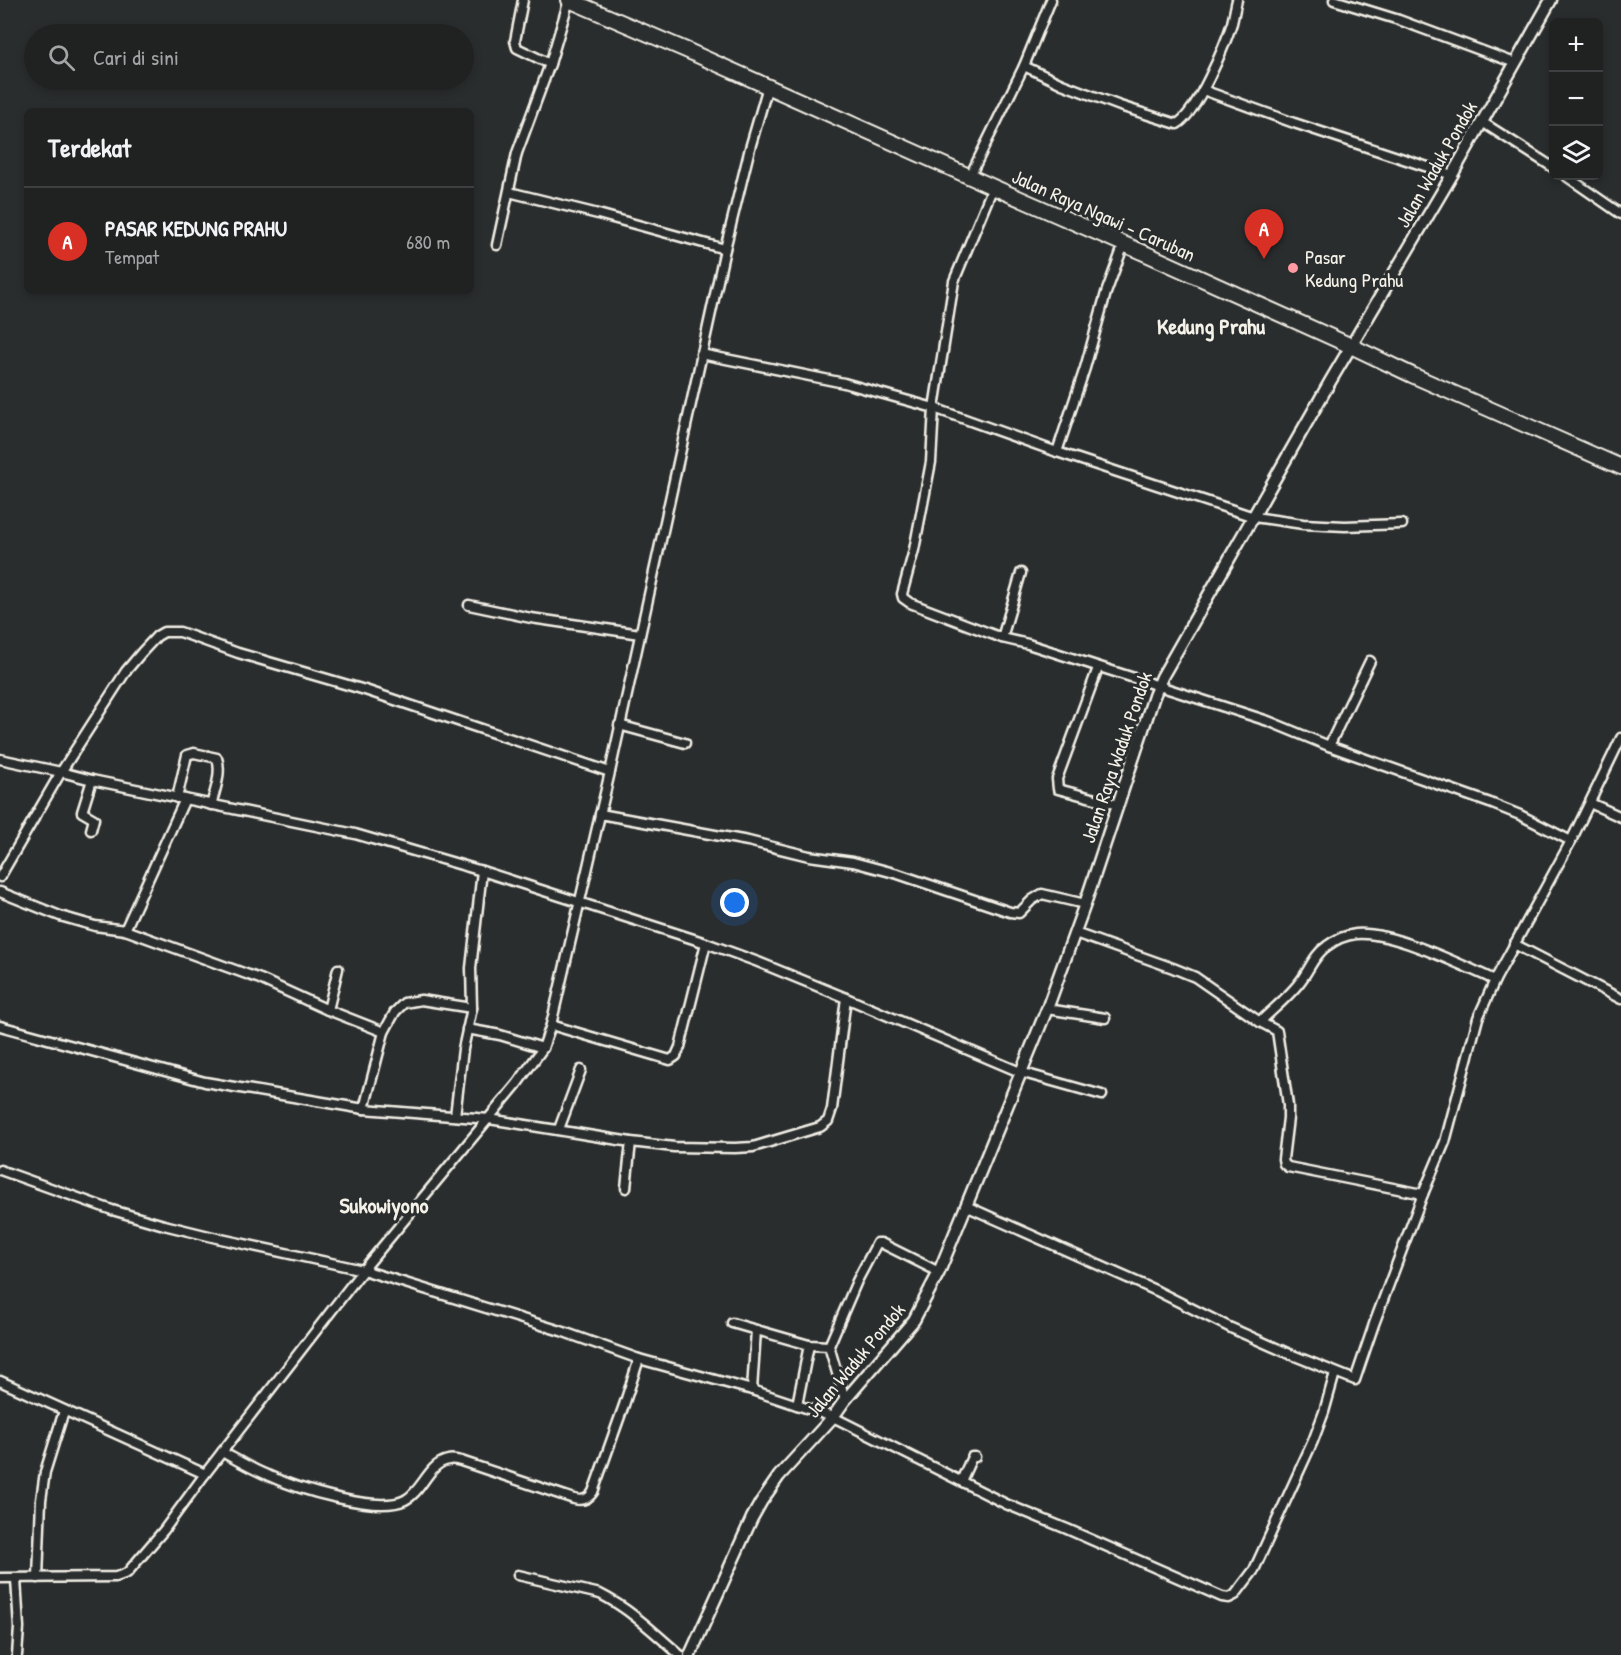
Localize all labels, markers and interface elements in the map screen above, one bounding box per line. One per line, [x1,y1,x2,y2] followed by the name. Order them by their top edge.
[1549,18,1603,180] map controls
[1549,18,1603,72] button: +
[24,24,474,90] search box
[45,41,78,74] icon: search
[93,42,179,72] text: Cari di sini
[1549,72,1603,126] button: −
[1389,96,1483,232] street label: Jalan Waduk Pondok
[1549,126,1603,180] button: layers
[48,130,131,165] text: Terdekat
[1008,162,1200,268] street label: Jalan Raya Ngawi - Caruban
[1244,210,1284,259] pin: A
[105,213,287,243] text: PASAR KEDUNG PRAHU
[63,228,72,255] text: A
[406,228,450,255] text: 680 m
[105,243,159,270] text: Tempat
[1305,243,1403,293] place label: Pasar Kedung Prahu
[1286,261,1300,275] marker: Pasar Kedung Prahu
[1157,311,1265,342] district label: Kedung Prahu
[1074,668,1158,846] street label: Jalan Raya Waduk Pondok
[720,888,749,917] your location
[340,1190,429,1221] district label: Sukowiyono
[799,1297,911,1423] street label: Jalan Waduk Pondok

